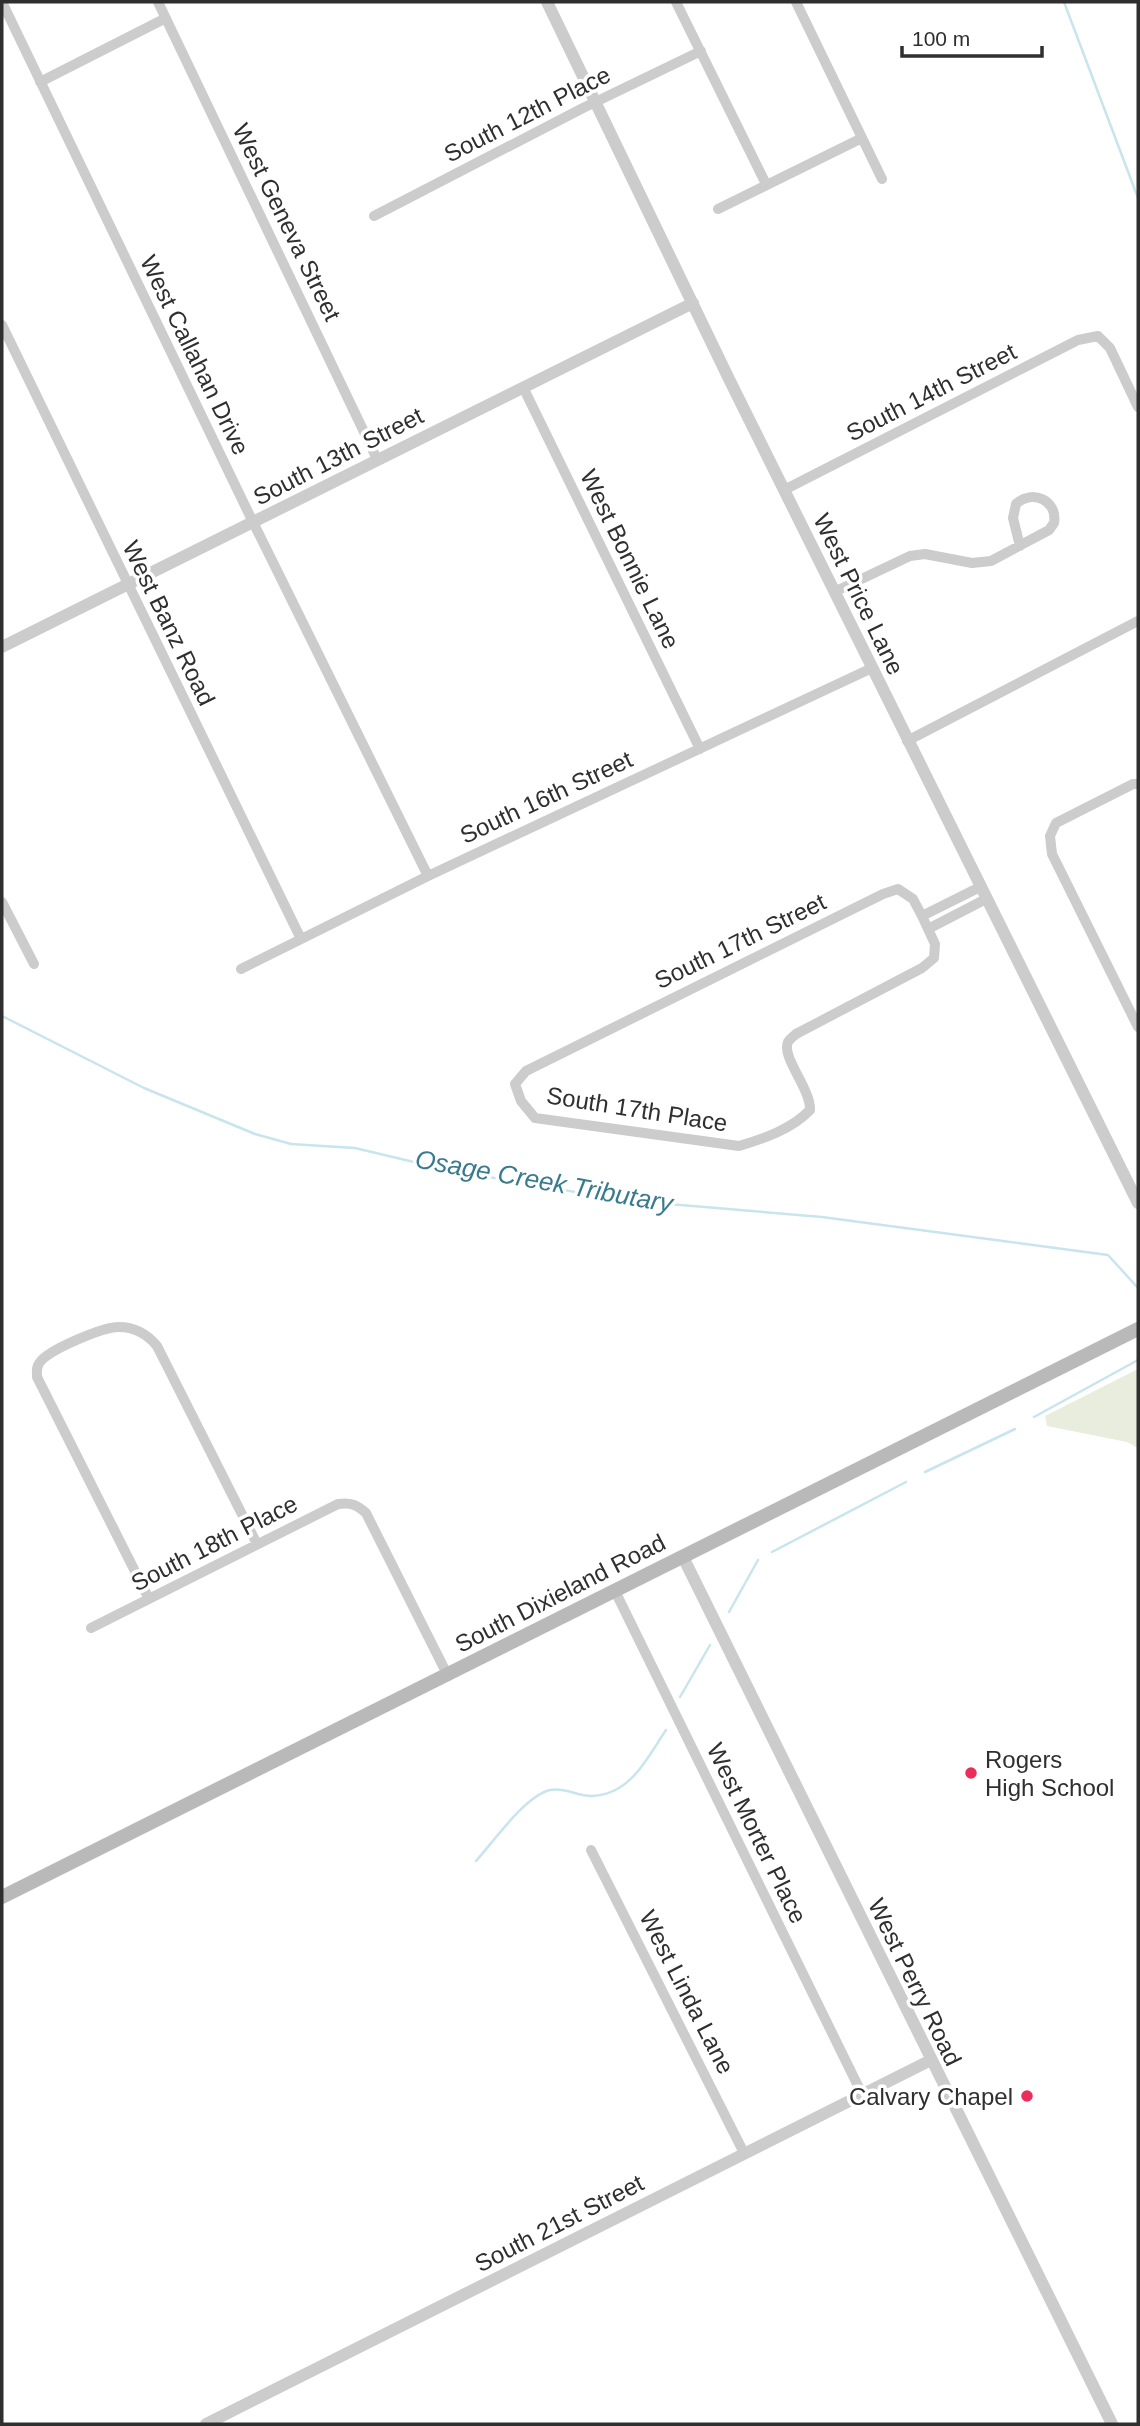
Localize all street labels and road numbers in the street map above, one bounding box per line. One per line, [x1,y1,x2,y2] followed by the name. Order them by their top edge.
[439,60,615,168] street label: South 12th Place
[228,119,347,325] street label: West Geneva Street
[135,251,255,459] street label: West Callahan Drive
[842,337,1021,446] street label: South 14th Street
[249,401,428,510] street label: South 13th Street
[575,465,685,653] street label: West Bonnie Lane
[808,509,910,679] street label: West Price Lane
[117,536,221,710] street label: West Banz Road
[456,745,637,849] street label: South 16th Street
[650,888,830,994] street label: South 17th Street
[545,1081,729,1137] street label: South 17th Place
[126,1489,302,1597] street label: South 18th Place
[450,1528,670,1658] street label: South Dixieland Road
[702,1739,812,1927] street label: West Morter Place
[863,1894,967,2070] street label: West Perry Road
[634,1906,740,2078] street label: West Linda Lane
[470,2169,648,2277] street label: South 21st Street

